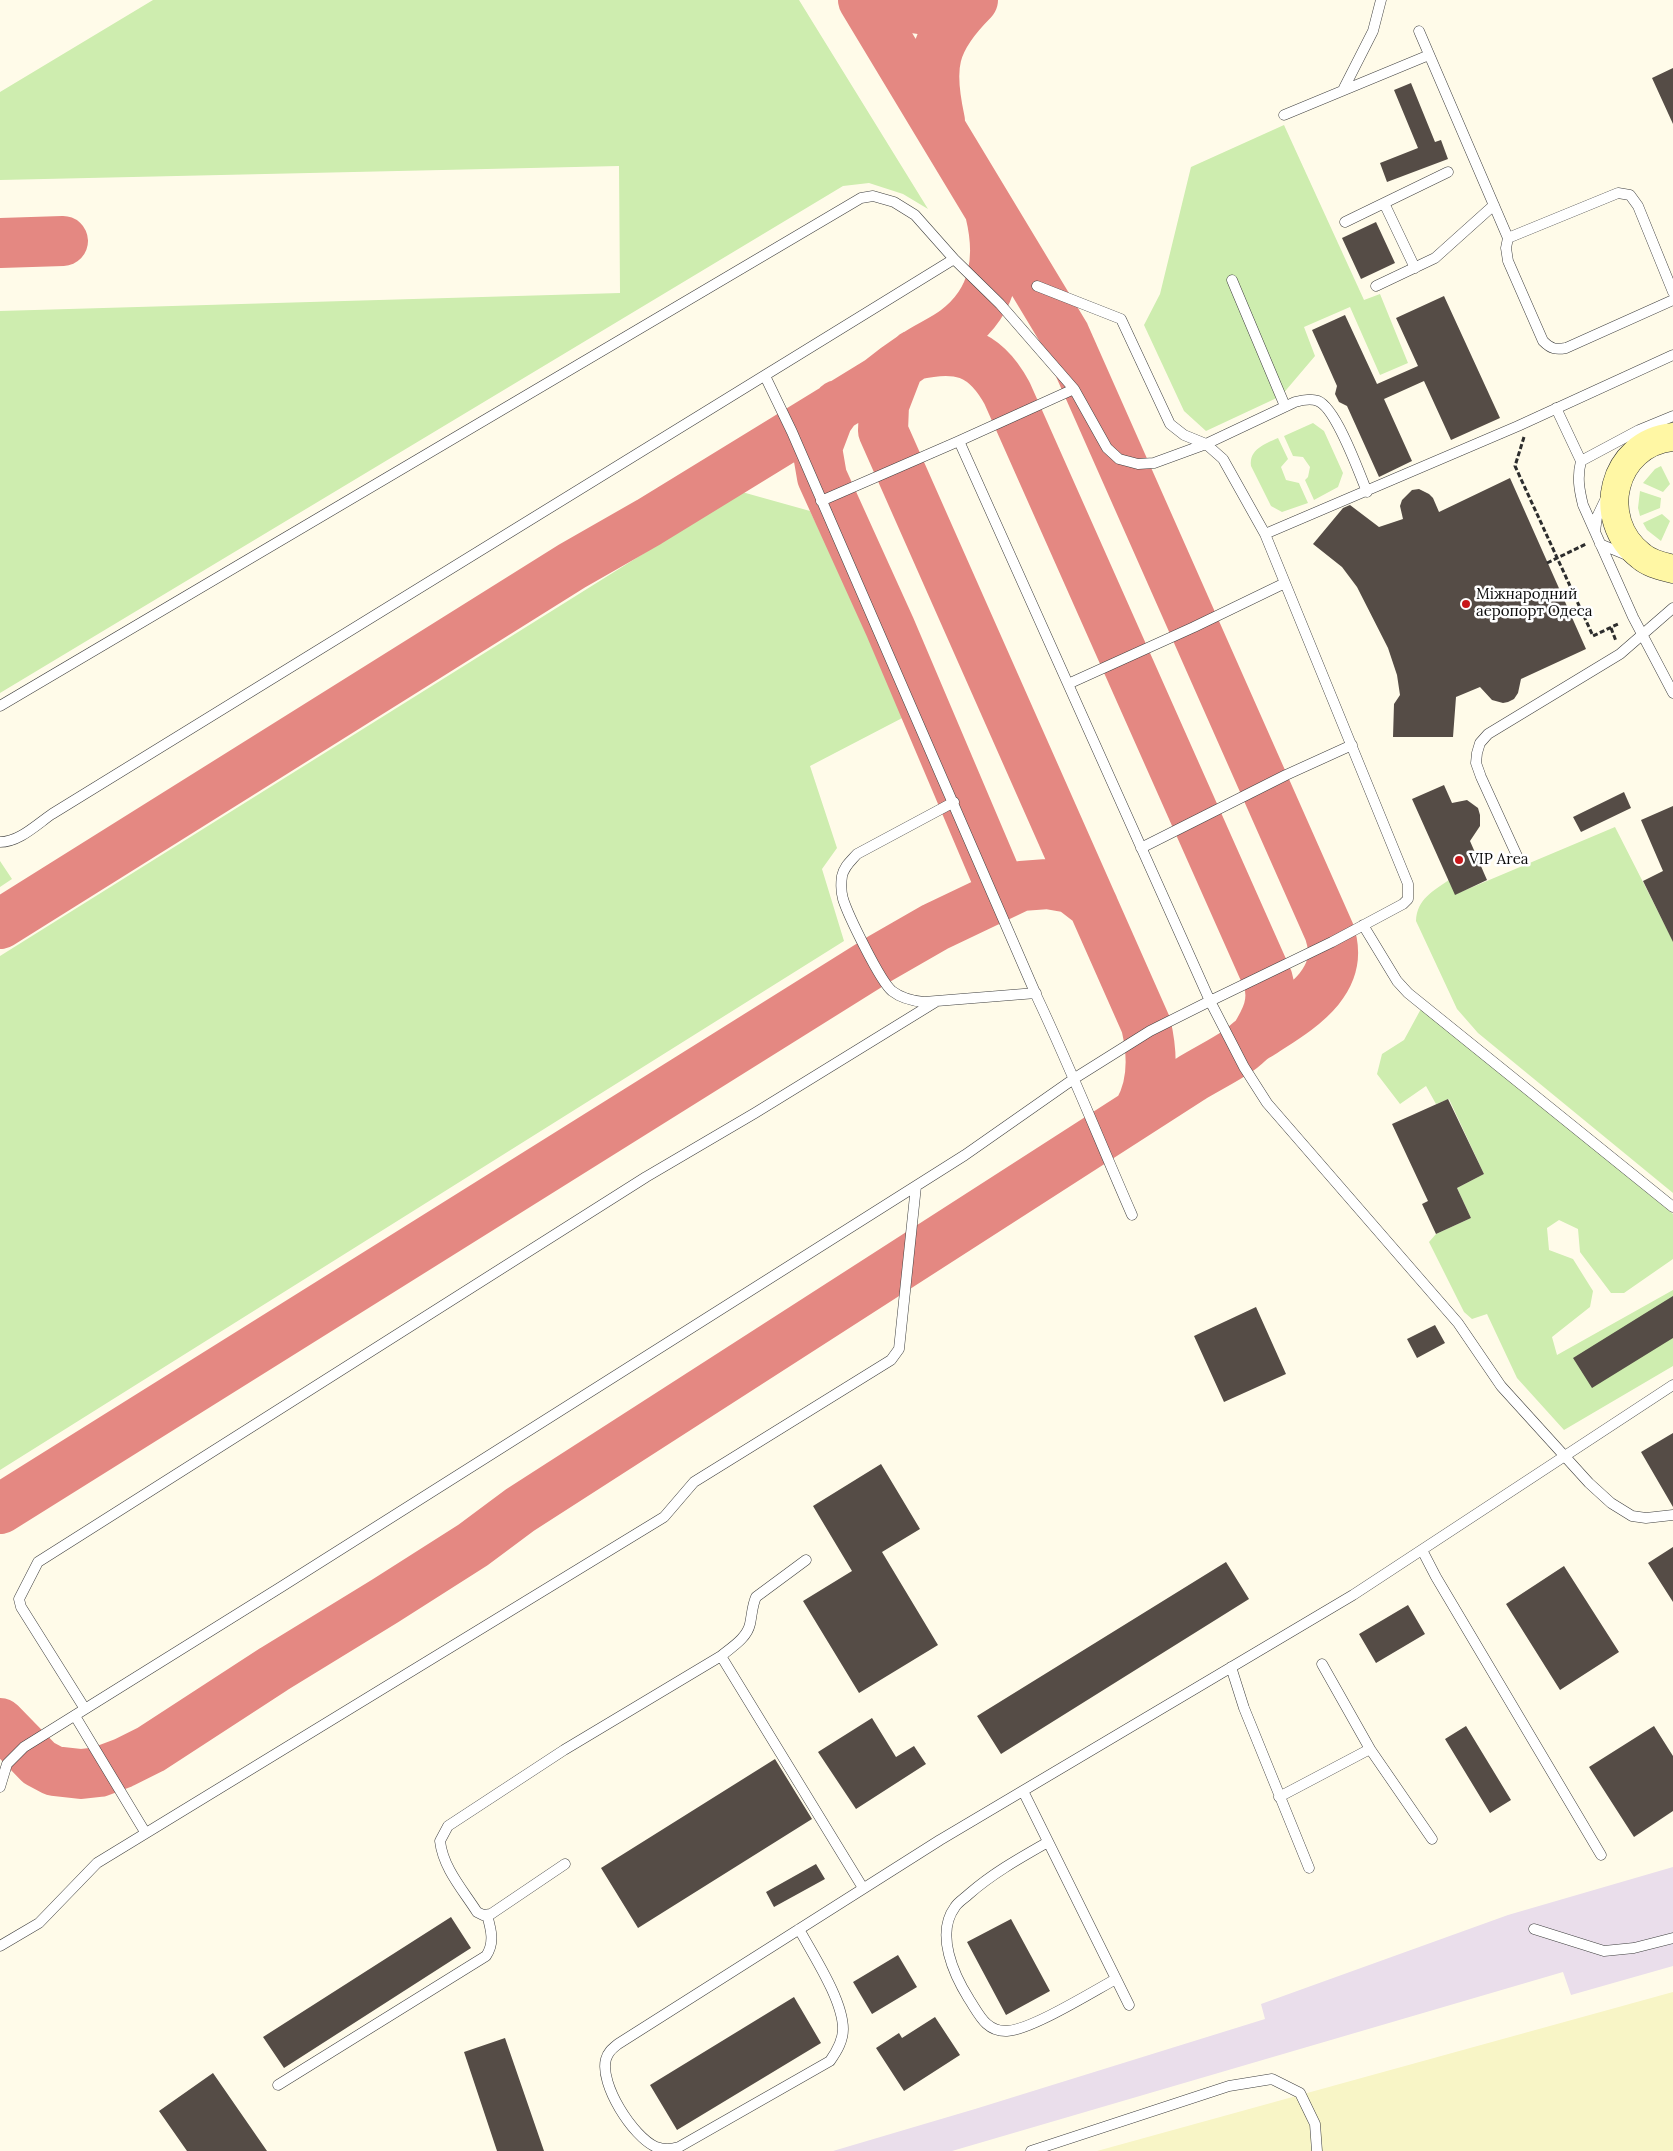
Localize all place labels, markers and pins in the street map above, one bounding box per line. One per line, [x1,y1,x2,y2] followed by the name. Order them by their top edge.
[1476,586,1592,621] place label: Міжнародний аеропорт Одеса
[1460,598,1472,610] marker: Міжнародний аеропорт Одеса
[1469,851,1528,869] place label: VIP Area
[1453,854,1465,866] marker: VIP Area

